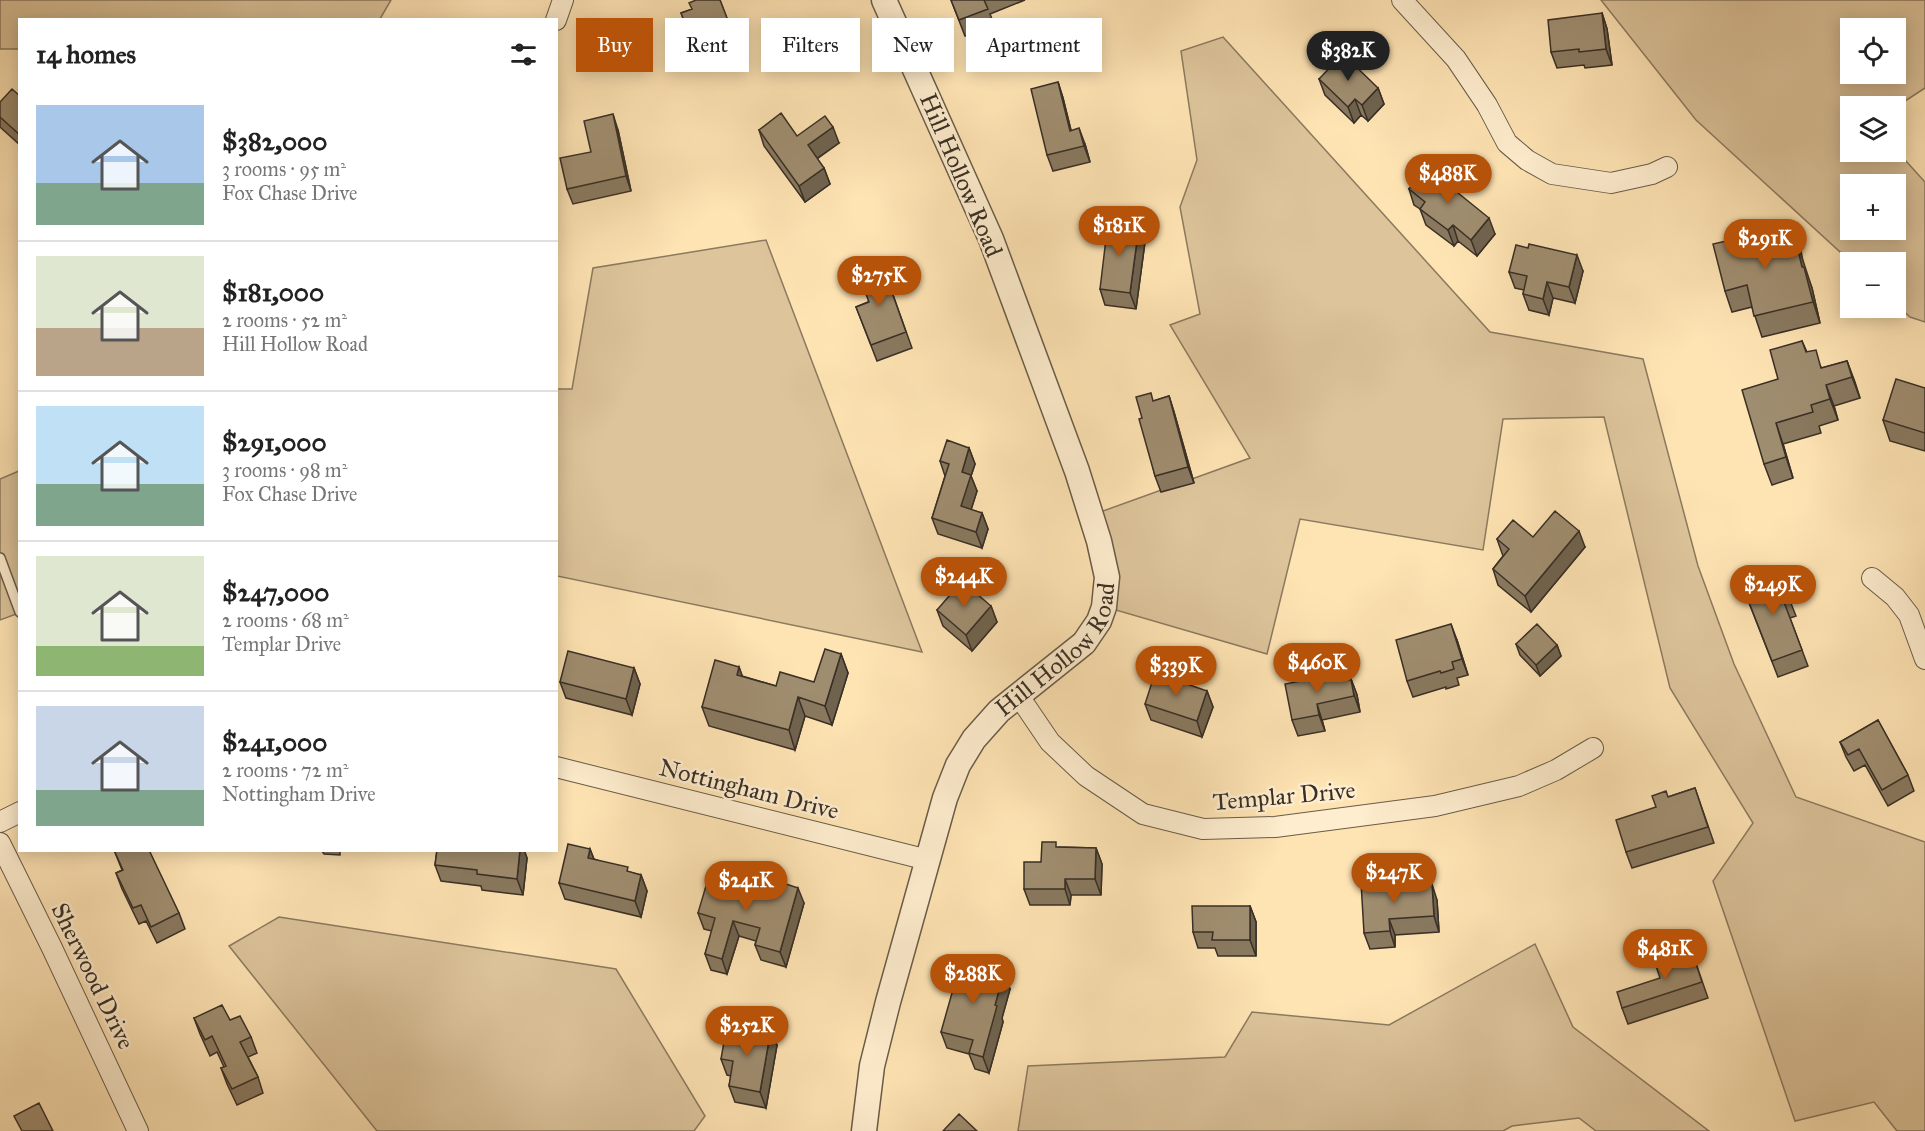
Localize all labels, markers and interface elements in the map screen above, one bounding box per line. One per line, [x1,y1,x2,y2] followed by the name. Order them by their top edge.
[576,18,653,72] chip: Buy
[665,18,749,72] chip: Rent
[761,18,860,72] chip: Filters
[872,18,954,72] chip: New
[966,18,1102,72] chip: Apartment
[1840,18,1906,318] map controls
[1840,18,1906,84] button: locate
[1306,31,1390,82] pin: $382K
[36,38,136,70] text: 14 homes
[507,38,540,71] icon: filters
[1321,38,1375,62] text: $382K
[913,88,1009,262] street label: Hill Hollow Road
[1840,96,1906,162] button: layers
[222,125,327,157] text: $382,000
[84,129,156,201] icon: home
[1406,154,1490,205] pin: $488K
[222,157,346,181] text: 3 rooms · 95 m²
[1419,161,1477,185] text: $488K
[1840,174,1906,240] button: +
[222,181,357,205] text: Fox Chase Drive
[1077,206,1161,257] pin: $181K
[1093,213,1145,237] text: $181K
[1723,219,1807,270] pin: $291K
[1738,226,1792,250] text: $291K
[1840,252,1906,318] button: −
[837,256,921,307] pin: $275K
[851,263,907,287] text: $275K
[222,276,324,308] text: $181,000
[84,280,156,352] icon: home
[222,308,347,332] text: 2 rooms · 52 m²
[222,332,368,356] text: Hill Hollow Road
[222,426,327,458] text: $291,000
[84,430,156,502] icon: home
[222,458,347,482] text: 3 rooms · 98 m²
[222,482,357,506] text: Fox Chase Drive
[922,557,1006,608] pin: $244K
[935,564,993,588] text: $244K
[1731,565,1815,616] pin: $249K
[1744,572,1802,596] text: $249K
[222,576,329,608] text: $247,000
[84,580,156,652] icon: home
[989,581,1121,723] street label: Hill Hollow Road
[222,608,349,632] text: 2 rooms · 68 m²
[222,632,341,656] text: Templar Drive
[1275,643,1359,694] pin: $460K
[1134,646,1218,697] pin: $339K
[1287,650,1347,674] text: $460K
[1150,653,1202,677] text: $339K
[222,726,327,758] text: $241,000
[84,730,156,802] icon: home
[656,752,842,826] street label: Nottingham Drive
[222,758,349,782] text: 2 rooms · 72 m²
[1212,775,1356,817] street label: Templar Drive
[222,782,376,806] text: Nottingham Drive
[1352,853,1436,904] pin: $247K
[1365,860,1423,884] text: $247K
[704,861,788,912] pin: $241K
[718,868,774,892] text: $241K
[45,898,141,1054] street label: Sherwood Drive
[1623,929,1707,980] pin: $481K
[1637,936,1693,960] text: $481K
[931,954,1015,1005] pin: $288K
[944,961,1002,985] text: $288K
[705,1006,789,1057] pin: $252K
[719,1013,775,1037] text: $252K

